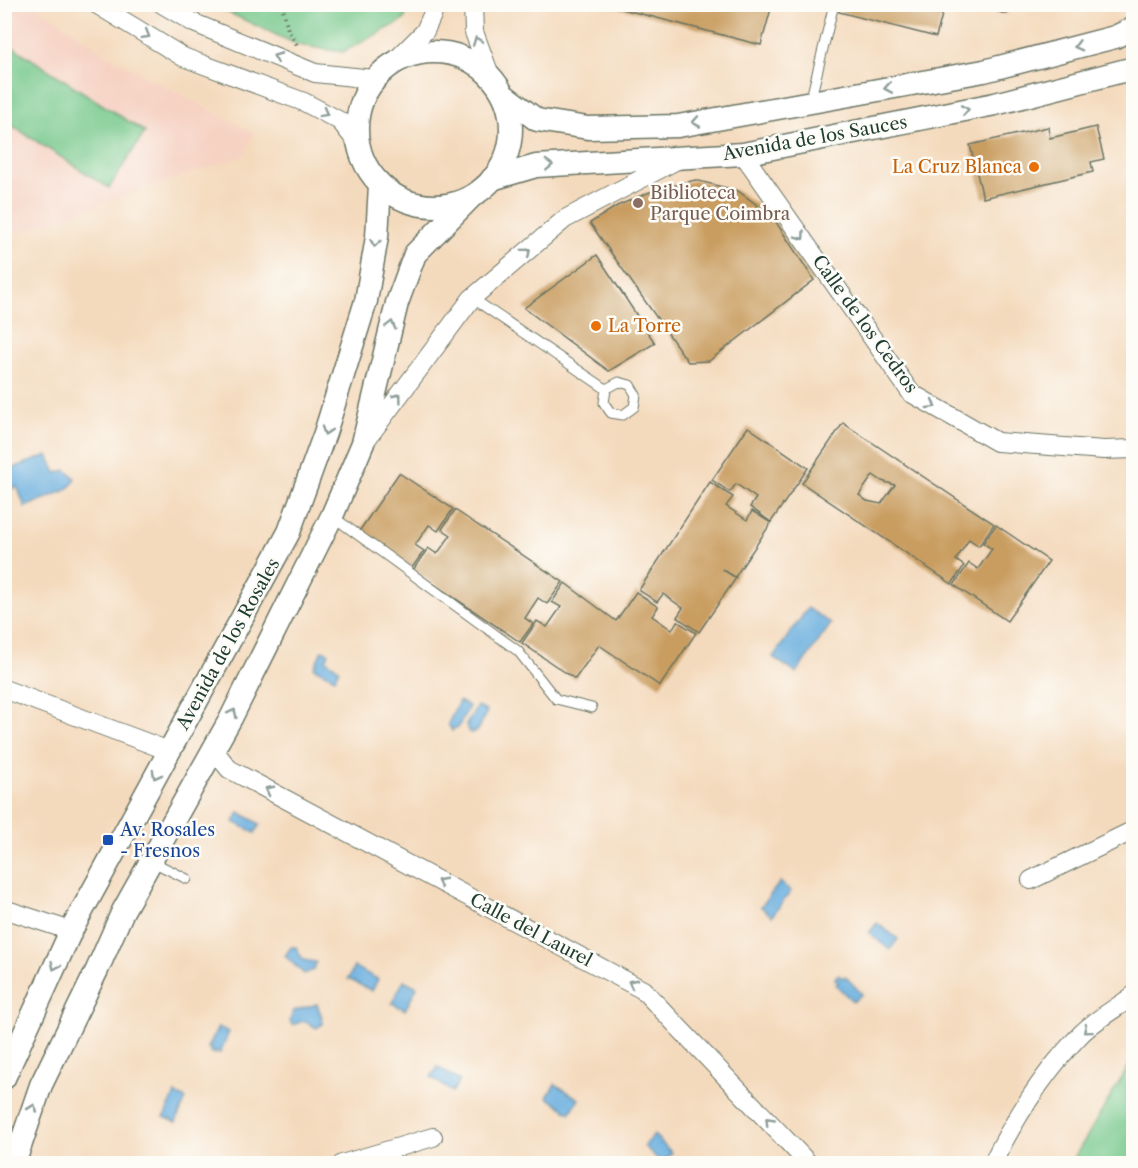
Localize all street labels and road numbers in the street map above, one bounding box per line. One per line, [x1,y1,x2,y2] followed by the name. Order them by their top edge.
[720,111,909,165] street label: Avenida de los Sauces
[808,251,922,397] street label: Calle de los Cedros
[171,554,284,735] street label: Avenida de los Rosales
[466,889,596,971] street label: Calle del Laurel

